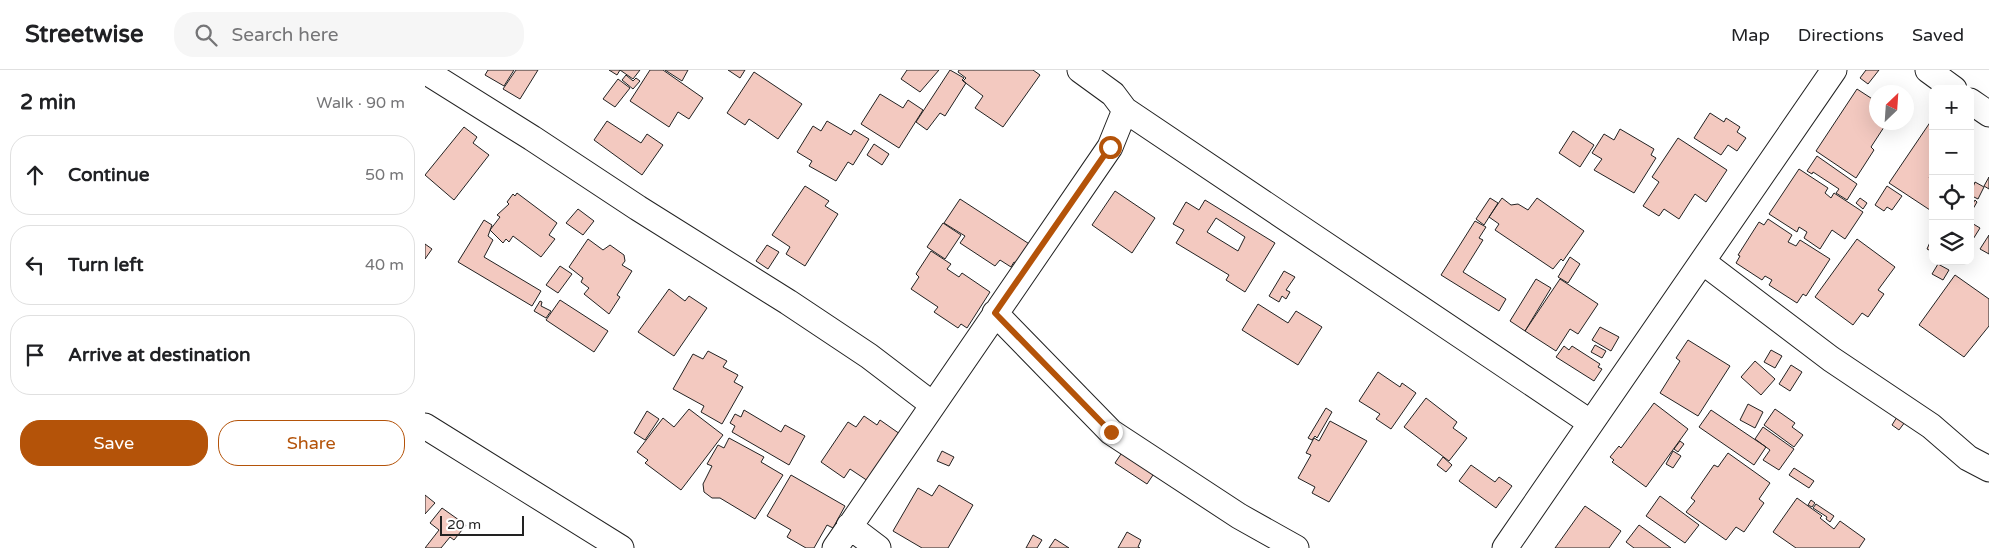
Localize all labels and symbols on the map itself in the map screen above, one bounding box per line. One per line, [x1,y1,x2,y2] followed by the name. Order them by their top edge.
[1869,85,1914,130] north arrow
[1099,136,1122,159] route start
[1100,421,1123,444] route end
[440,513,524,536] scale bar

